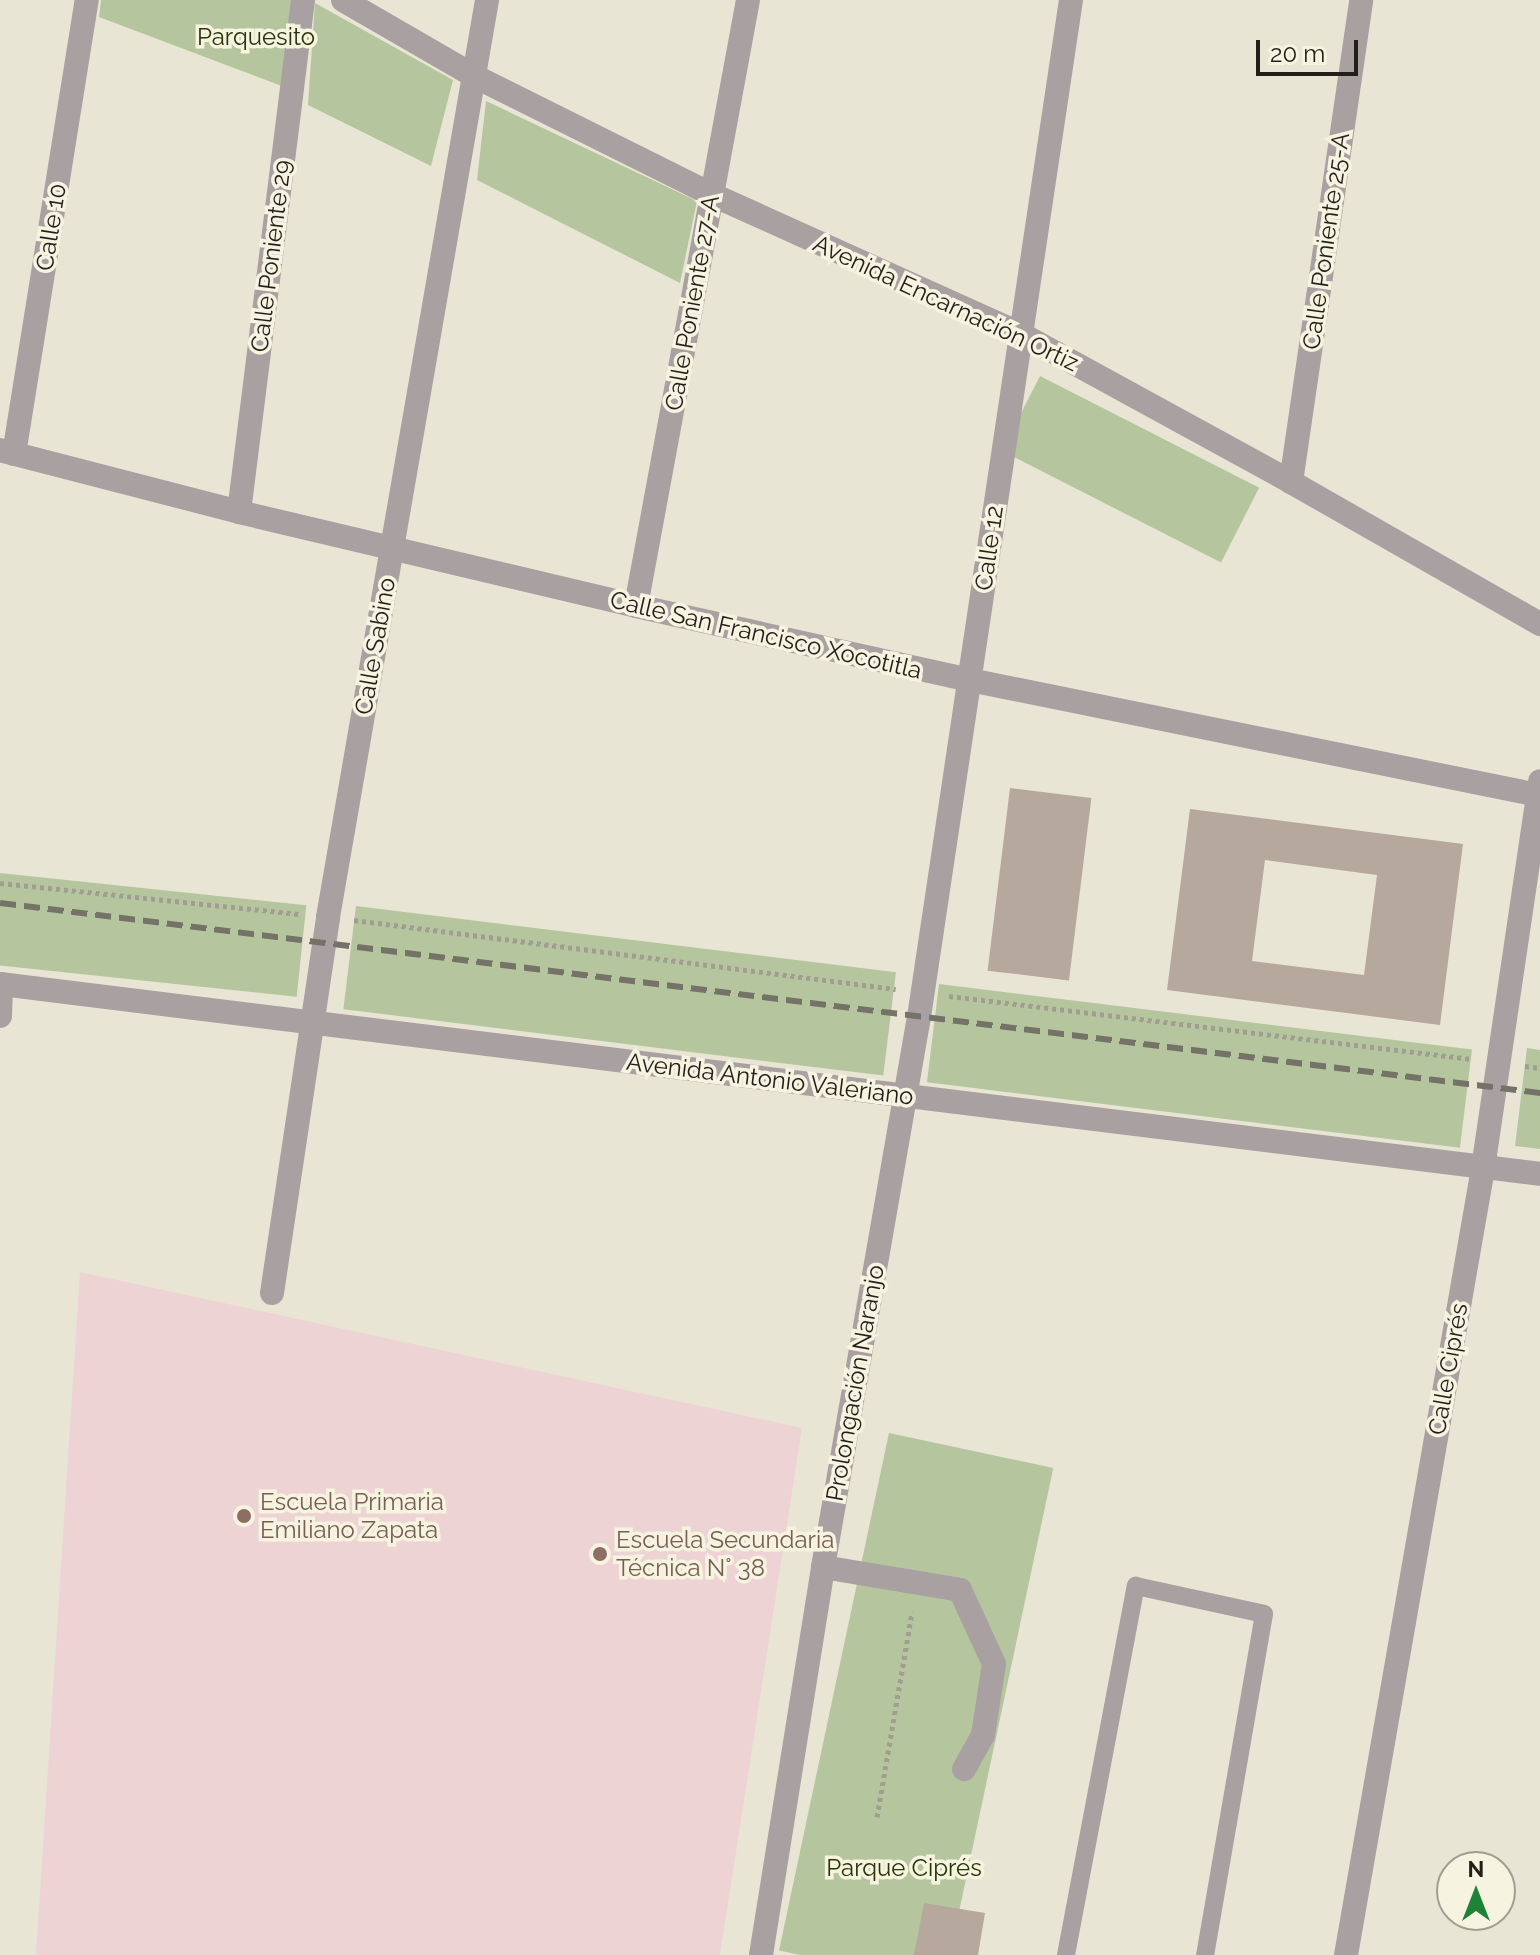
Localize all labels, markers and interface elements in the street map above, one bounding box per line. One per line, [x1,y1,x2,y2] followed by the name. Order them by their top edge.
[197,23,315,51] park label: Parquesito
[1260,24,1362,74] scale bar
[1270,39,1325,68] text: 20 m
[1297,131,1355,351] street label: Calle Poniente 25-A
[245,158,297,354] street label: Calle Poniente 29
[30,181,72,273] street label: Calle 10
[659,193,725,413] street label: Calle Poniente 27-A
[809,229,1083,377] street label: Avenida Encarnación Ortiz
[969,504,1009,592] street label: Calle 12
[349,575,401,717] street label: Calle Sabino
[607,585,925,685] street label: Calle San Francisco Xocotitla
[624,1047,916,1111] street label: Avenida Antonio Valeriano
[820,1263,890,1503] street label: Prolongación Naranjo
[1422,1301,1474,1437] street label: Calle Ciprés
[260,1488,444,1544] place label: Escuela Primaria Emiliano Zapata
[235,1507,253,1525] marker: Escuela Primaria Emiliano Zapata
[616,1526,834,1582] place label: Escuela Secundaria Técnica N° 38
[591,1545,609,1563] marker: Escuela Secundaria Técnica N° 38
[1436,1851,1516,1931] north arrow
[826,1854,982,1882] park label: Parque Ciprés
[1468,1856,1484,1882] text: N

